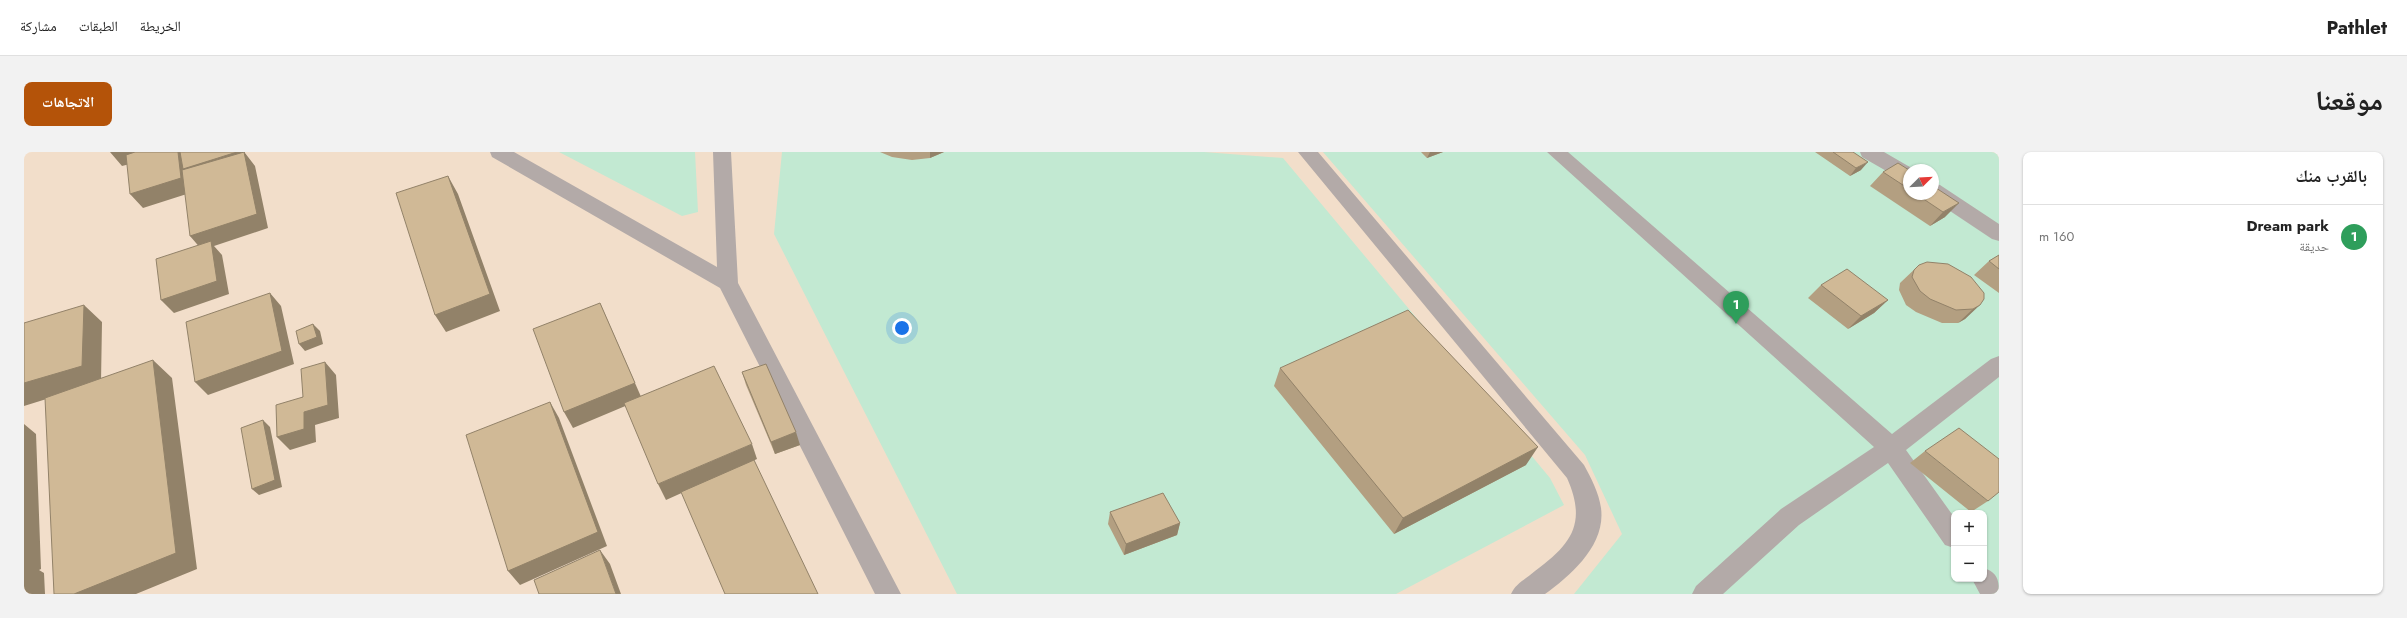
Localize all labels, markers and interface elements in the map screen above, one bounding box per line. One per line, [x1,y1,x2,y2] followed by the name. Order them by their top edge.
[2327,14,2387,41] text: Pathlet
[20,16,57,36] text: مشاركة
[79,16,118,36] text: الطبقات
[140,16,181,36] text: الخريطة
[2315,80,2383,121] text: موقعنا
[24,82,112,126] button: الاتجاهات
[1903,164,1939,200] north arrow
[2296,164,2367,188] text: بالقرب منك
[2246,215,2329,237] text: Dream park
[2039,227,2074,246] text: 160 m
[2351,227,2357,246] text: 1
[2299,237,2329,256] text: حديقة
[1723,291,1749,324] pin: 1
[892,318,912,338] your location
[1951,510,1987,582] map controls
[1951,510,1987,546] button: +
[1951,546,1987,582] button: −

